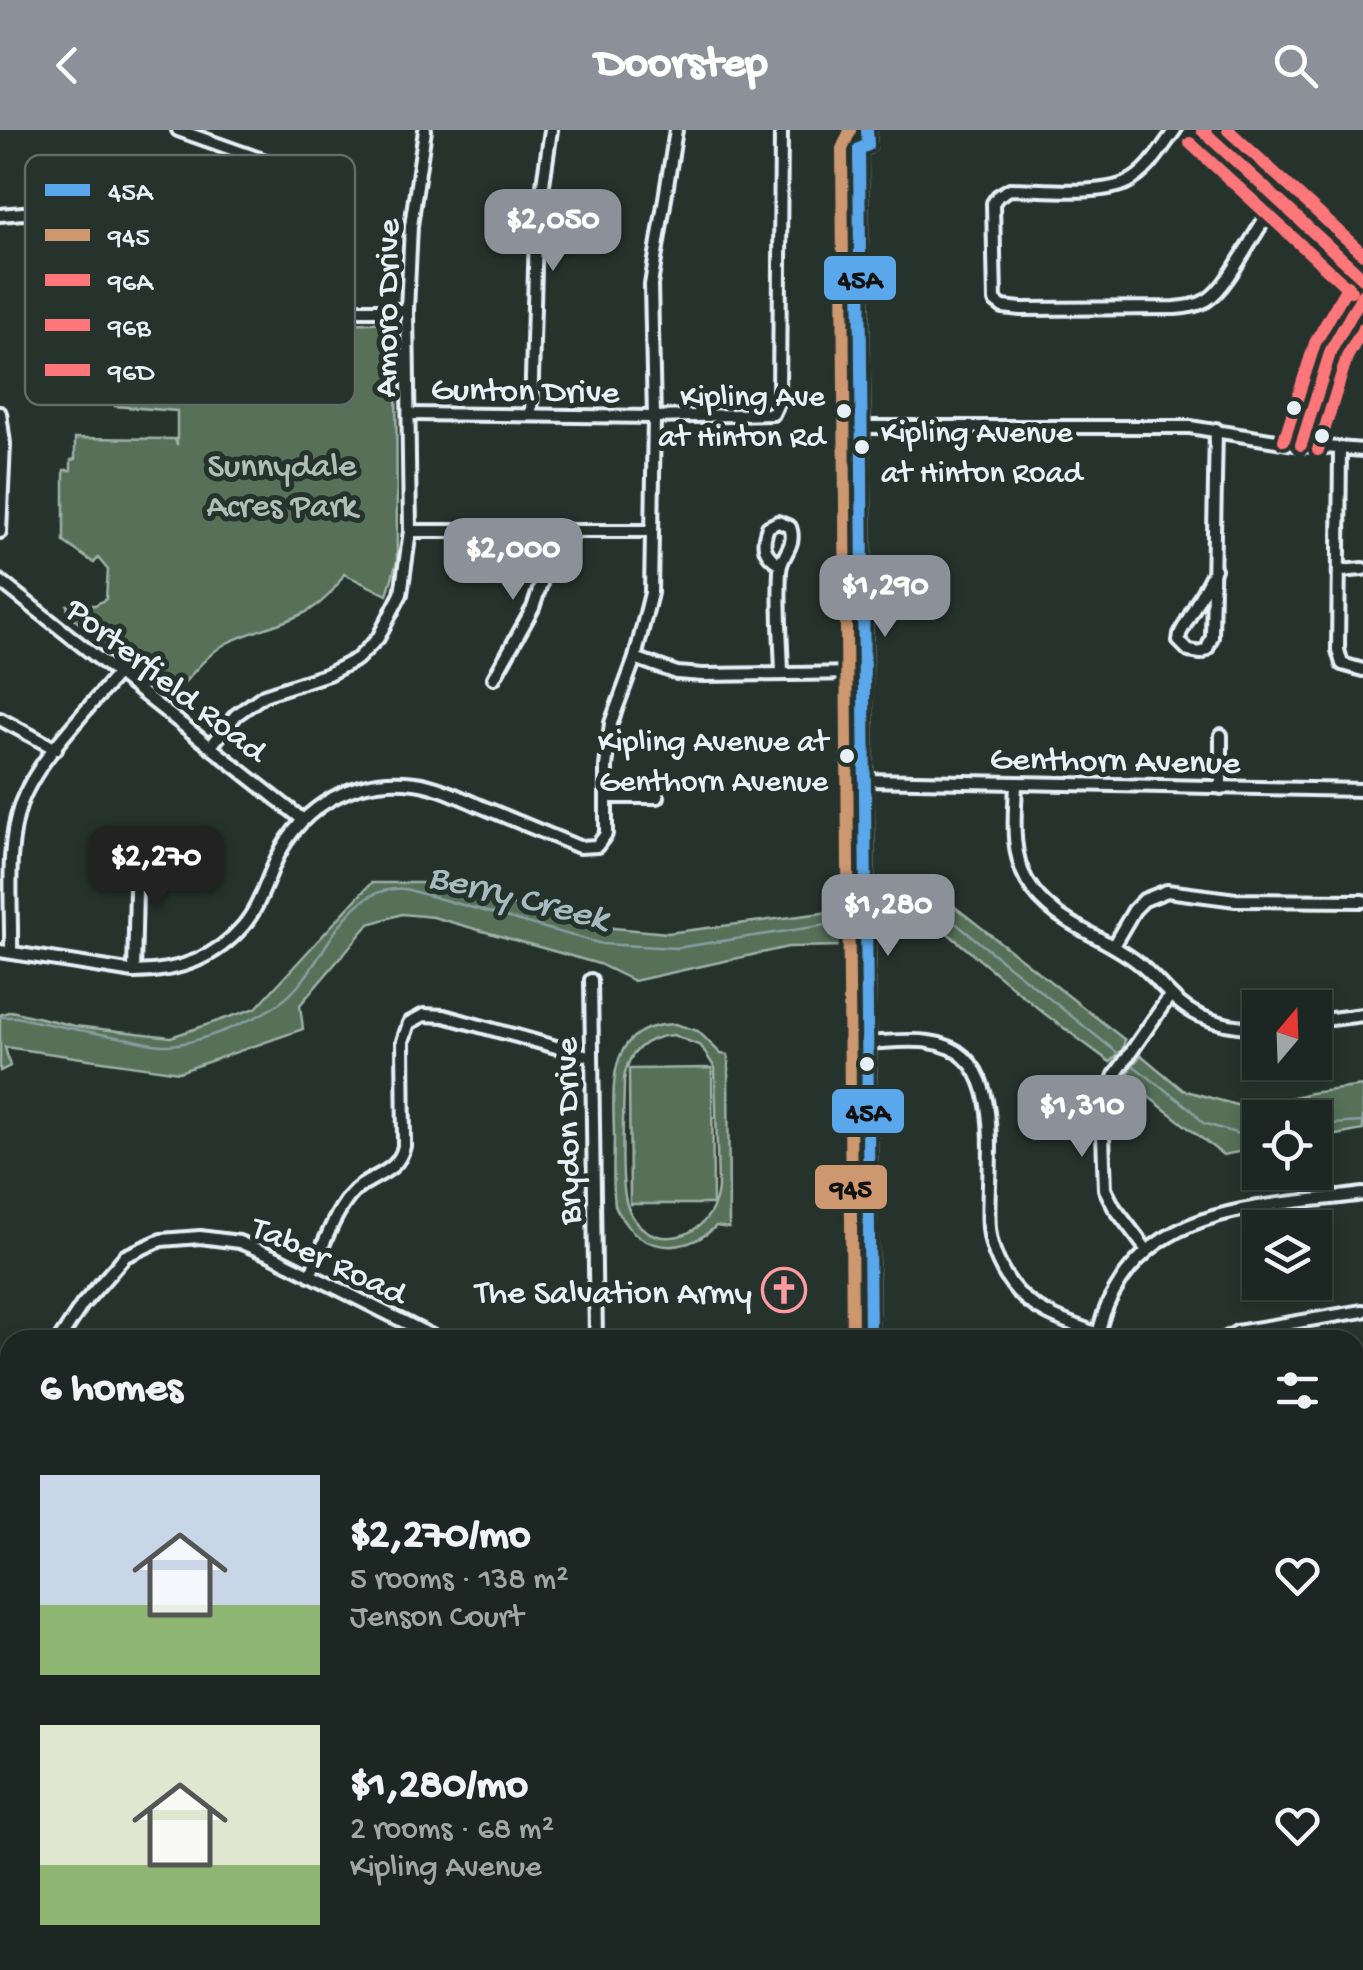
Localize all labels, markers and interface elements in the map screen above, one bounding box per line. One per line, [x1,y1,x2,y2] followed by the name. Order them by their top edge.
[40,38,95,93] icon: back
[1268,38,1323,93] icon: search
[595,39,768,92] text: Doorstep
[25,155,355,405] legend
[108,178,154,211] text: 45A
[472,189,634,274] pin: $2,050
[506,202,600,240] text: $2,050
[367,217,412,398] street label: Amoro Drive
[107,223,150,256] text: 945
[822,254,898,302] line badge: 45A
[837,266,885,299] text: 45A
[107,268,154,301] text: 96A
[107,313,151,346] text: 96B
[107,358,155,391] text: 96D
[430,371,621,416] street label: Gunton Drive
[658,380,827,458] place label: Kipling Ave at Hinton Rd
[1284,398,1304,418] unlabelled marker
[834,401,854,421] marker: Kipling Ave at Hinton Rd
[881,416,1084,494] place label: Kipling Avenue at Hinton Road
[1312,426,1332,446] unlabelled marker
[852,437,872,457] marker: Kipling Avenue at Hinton Road
[207,448,361,529] park label: Sunnydale Acres Park
[432,518,594,603] pin: $2,000
[466,531,560,569] text: $2,000
[804,555,966,640] pin: $1,290
[841,568,929,606] text: $1,290
[55,590,275,775] street label: Porterfield Road
[598,725,831,803] place label: Kipling Avenue at Genthorn Avenue
[989,741,1241,786] street label: Genthorn Avenue
[837,746,857,766] marker: Kipling Avenue at Genthorn Avenue
[75,826,237,911] pin: $2,270
[111,839,201,877] text: $2,270
[423,856,615,944] water label: Berry Creek
[807,874,969,959] pin: $1,280
[844,887,932,925] text: $1,280
[1242,990,1332,1080] north arrow
[1242,990,1332,1300] map controls
[548,1036,593,1226] street label: Brydon Drive
[857,1054,877,1074] unlabelled marker
[1001,1075,1163,1160] pin: $1,310
[830,1087,906,1135] line badge: 45A
[1039,1088,1125,1126] text: $1,310
[845,1099,893,1132] text: 45A
[1242,1100,1332,1190] button: locate
[813,1163,889,1211] line badge: 945
[828,1175,872,1208] text: 945
[242,1208,414,1318] street label: Taber Road
[1242,1210,1332,1300] button: layers
[761,1267,807,1313] church icon: The Salvation Army
[473,1275,752,1316] place label: The Salvation Army
[1270,1363,1325,1418] icon: filters
[40,1366,183,1415] text: 6 homes
[350,1513,531,1562] text: $2,270/mo
[120,1515,240,1635] icon: home
[1270,1548,1325,1603] icon: heart
[350,1562,569,1600] text: 5 rooms · 138 m²
[350,1600,523,1638] text: Jenson Court
[350,1763,528,1812] text: $1,280/mo
[120,1765,240,1885] icon: home
[1270,1798,1325,1853] icon: heart
[350,1812,554,1850] text: 2 rooms · 68 m²
[350,1850,542,1888] text: Kipling Avenue

